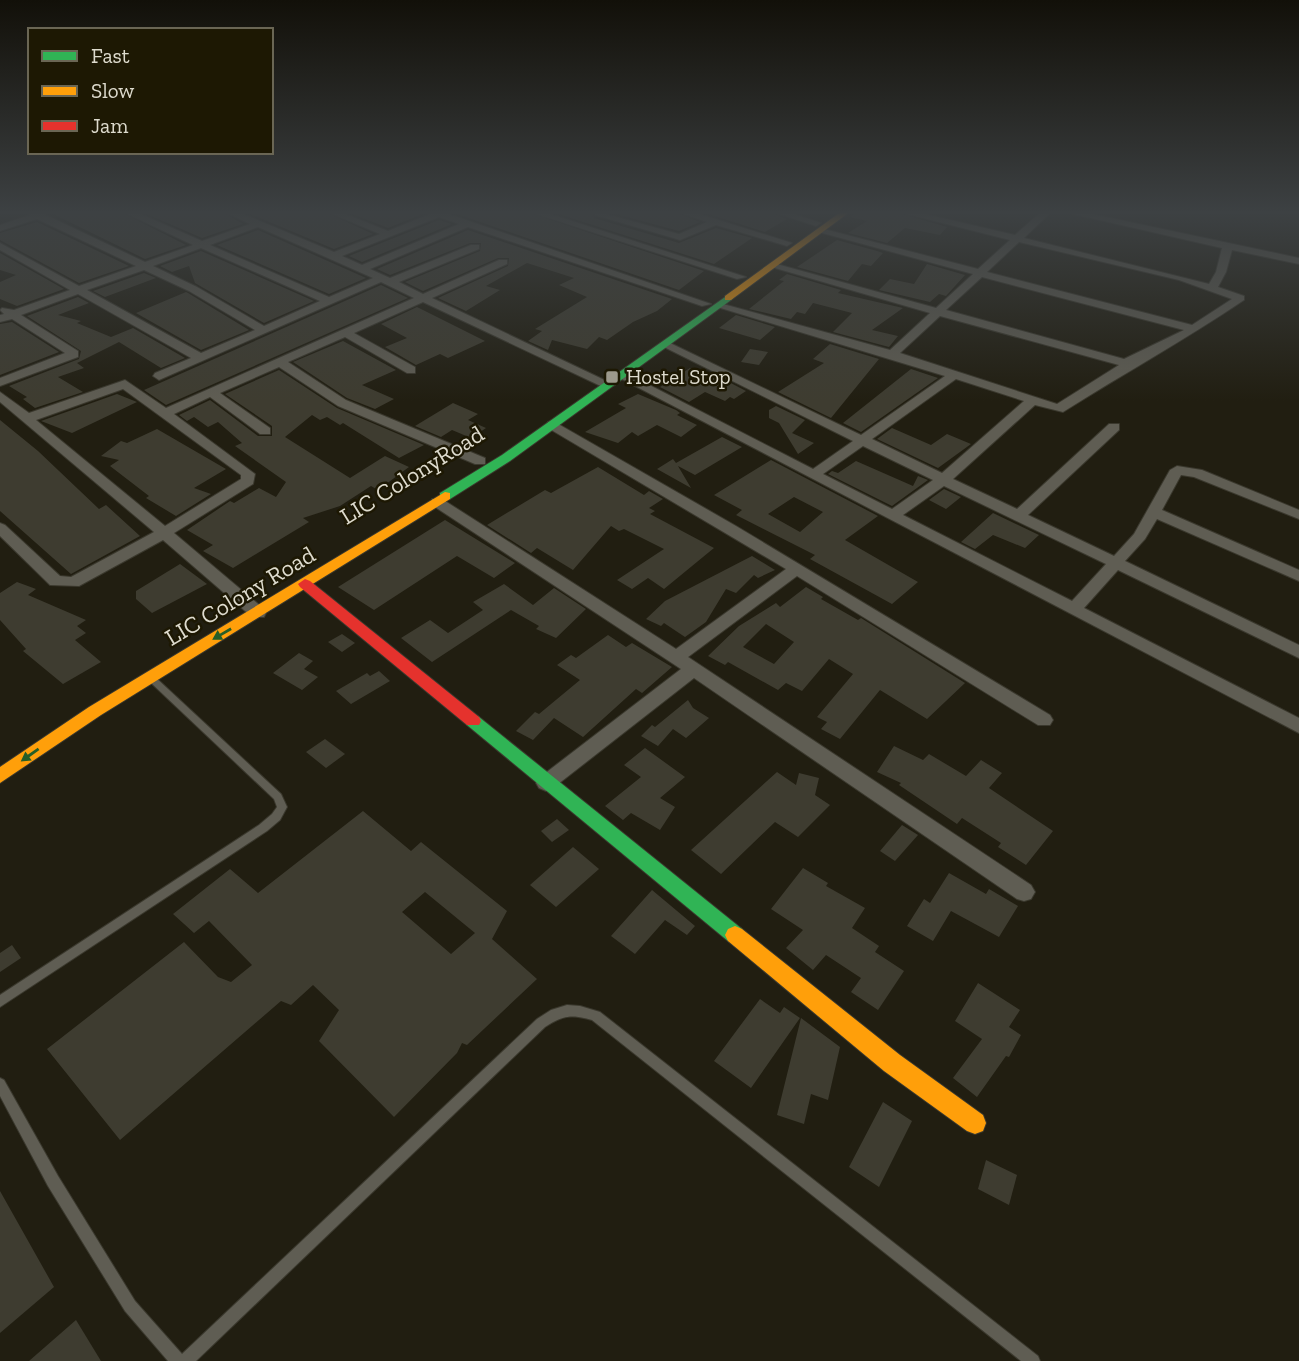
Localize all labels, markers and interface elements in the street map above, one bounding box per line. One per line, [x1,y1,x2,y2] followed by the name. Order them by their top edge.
[28,28,273,154] legend
[91,43,130,68] text: Fast
[91,78,134,103] text: Slow
[91,113,128,138] text: Jam
[626,364,731,389] place label: Hostel Stop
[604,369,620,385] marker: Hostel Stop
[334,419,489,530] street label: LIC ColonyRoad
[159,539,320,652] street label: LIC Colony Road
[213,628,232,640] one-way arrow
[21,748,39,762] one-way arrow

